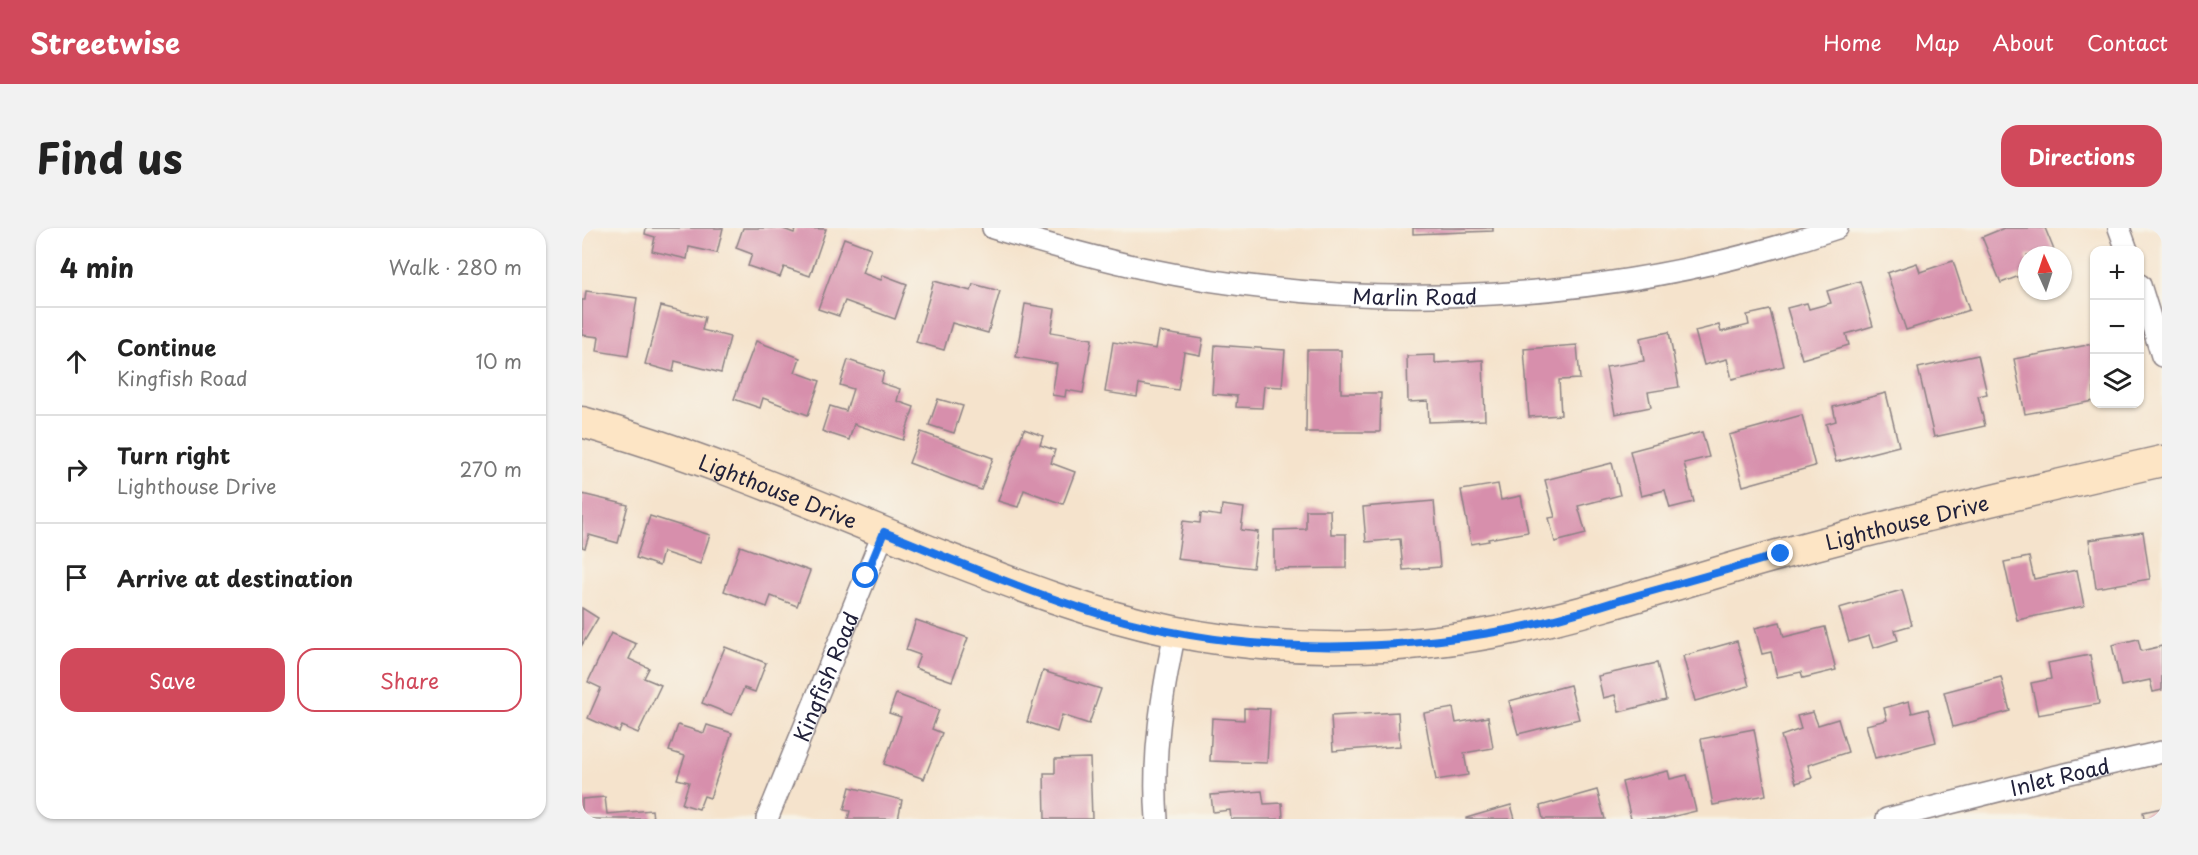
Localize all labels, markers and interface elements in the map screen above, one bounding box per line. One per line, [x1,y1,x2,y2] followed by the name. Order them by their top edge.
[30,21,180,64] text: Streetwise
[1823,26,1882,58] text: Home
[1915,26,1960,58] text: Map
[1993,26,2054,58] text: About
[2087,26,2168,58] text: Contact
[36,125,183,188] text: Find us
[2001,125,2162,187] button: Directions
[2018,246,2072,300] north arrow
[2090,246,2144,408] map controls
[2090,246,2144,300] button: +
[60,248,134,287] text: 4 min
[389,252,522,282] text: Walk · 280 m
[1352,279,1478,312] street label: Marlin Road
[2090,300,2144,354] button: −
[117,330,216,363] text: Continue
[60,345,93,378] icon: ahead
[475,346,522,376] text: 10 m
[2090,354,2144,408] button: layers
[117,363,248,393] text: Kingfish Road
[117,438,230,471] text: Turn right
[695,445,862,536] street label: Lighthouse Drive
[60,453,93,486] icon: right
[459,454,522,484] text: 270 m
[117,471,277,501] text: Lighthouse Drive
[1821,486,1992,558] street label: Lighthouse Drive
[1767,540,1793,566] route end
[60,561,93,594] icon: arrive
[117,561,353,594] text: Arrive at destination
[852,562,878,588] route start
[784,607,866,746] street label: Kingfish Road
[60,648,285,712] button: Save
[297,648,522,712] button: Share
[2006,749,2113,803] street label: Inlet Road

